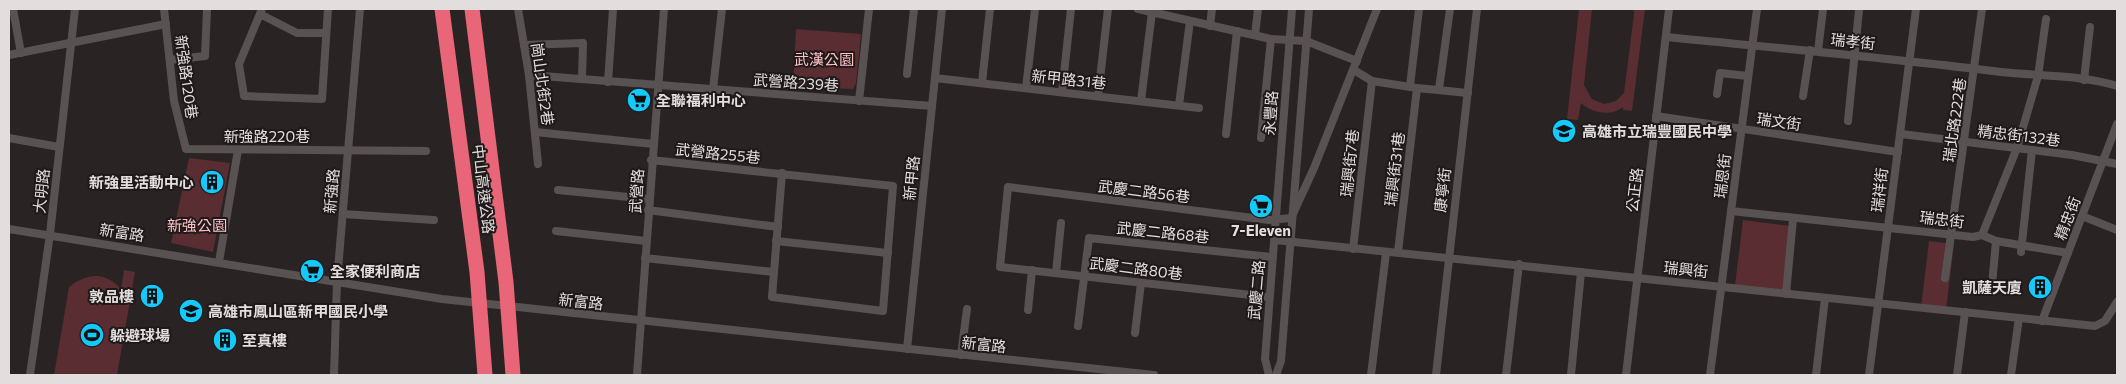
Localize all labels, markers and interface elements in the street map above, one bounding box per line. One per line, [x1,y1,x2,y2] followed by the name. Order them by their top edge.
[1830,30,1876,52] street label: 瑞孝街
[172,34,202,120] street label: 新強路120巷
[528,41,558,127] street label: 崗山北街2巷
[794,50,854,68] park label: 武漢公園
[1031,66,1107,92] street label: 新甲路31巷
[752,70,840,94] street label: 武營路239巷
[1939,77,1969,163] street label: 瑞北路222巷
[626,87,652,113] supermarket icon: 全聯福利中心
[1259,90,1281,136] street label: 永豐路
[656,91,746,109] place label: 全聯福利中心
[1755,109,1803,133] street label: 瑞文街
[1551,118,1577,144] school or university icon: 高雄市立瑞豐國民中學
[1977,121,2061,149] street label: 精忠街132巷
[1582,122,1732,140] place label: 高雄市立瑞豐國民中學
[224,127,310,145] street label: 新強路220巷
[1336,128,1362,198] street label: 瑞興街7巷
[1380,131,1408,207] street label: 瑞興街31巷
[675,140,761,166] street label: 武營路255巷
[470,143,498,235] street label: 中山高速公路
[1710,153,1734,199] street label: 瑞恩街
[900,155,922,201] street label: 新甲路
[1430,167,1454,213] street label: 康寧街
[1622,167,1646,213] street label: 公正路
[1867,167,1891,213] street label: 瑞祥街
[30,168,52,214] street label: 大明路
[320,168,342,214] street label: 新強路
[625,168,647,214] street label: 武營路
[199,169,225,195] building icon: 新強里活動中心
[89,173,194,191] place label: 新強里活動中心
[1097,176,1191,206] street label: 武慶二路56巷
[1248,193,1274,219] supermarket icon: 7-Eleven
[2051,194,2083,242] street label: 精忠街
[1919,207,1965,231] street label: 瑞忠街
[167,216,227,234] park label: 新強公園
[1116,218,1210,246] street label: 武慶二路68巷
[98,220,146,244] street label: 新富路
[1231,221,1291,239] place label: 7-Eleven
[1088,253,1184,283] street label: 武慶二路80巷
[299,258,325,284] supermarket icon: 全家便利商店
[1663,258,1709,280] street label: 瑞興街
[1244,259,1268,321] street label: 武慶二路
[330,262,420,280] place label: 全家便利商店
[2027,274,2053,300] building icon: 凱薩天廈
[1962,278,2022,296] place label: 凱薩天廈
[139,283,165,309] building icon: 敦品樓
[89,287,134,305] place label: 敦品樓
[558,290,604,312] street label: 新富路
[178,298,204,324] school or university icon: 高雄市鳳山區新甲國民小學
[208,302,388,320] place label: 高雄市鳳山區新甲國民小學
[79,322,105,348] sports icon: 躲避球場
[110,326,170,344] place label: 躲避球場
[212,327,238,353] building icon: 至真樓
[242,331,287,349] place label: 至真樓
[961,333,1007,355] street label: 新富路

